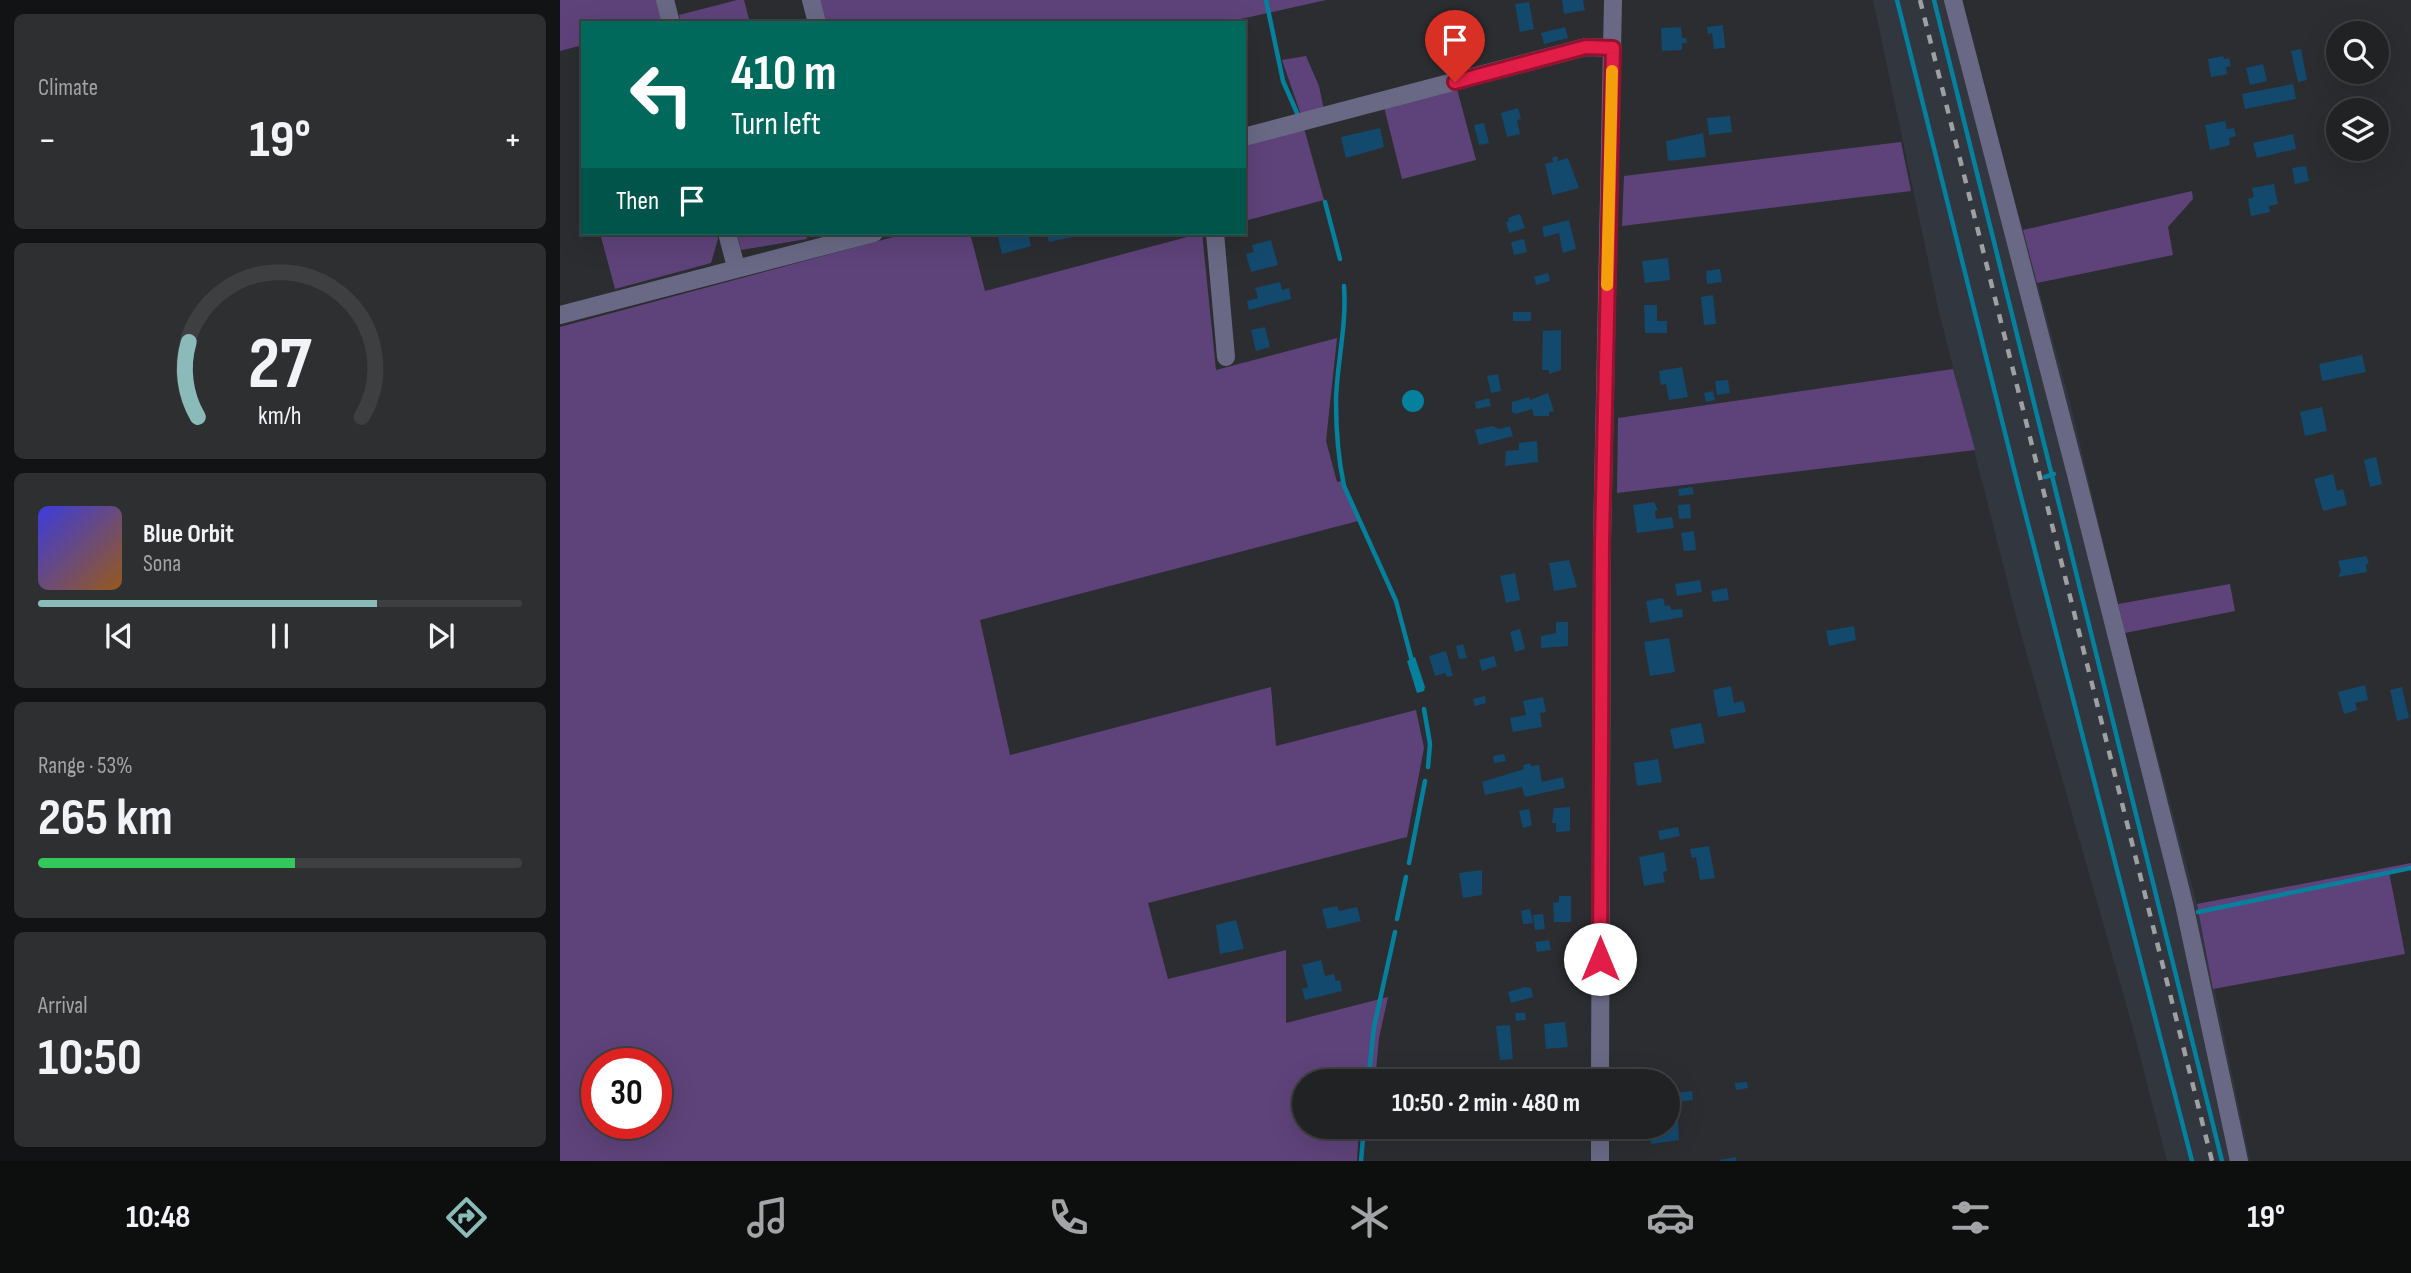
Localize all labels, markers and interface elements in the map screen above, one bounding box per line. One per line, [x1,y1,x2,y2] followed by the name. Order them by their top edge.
[1425,10,1485,82] pin
[1436,21,1474,59] icon: arrive
[2326,21,2389,161] map controls
[2326,21,2389,84] button: search
[731,45,837,104] text: 410 m
[616,49,707,140] icon: left
[38,74,98,102] text: Climate
[2326,98,2389,161] button: layers
[731,105,821,144] text: Turn left
[249,109,311,172] text: 19°
[38,118,57,163] text: −
[503,118,522,163] text: +
[673,182,711,220] icon: arrive
[616,186,659,217] text: Then
[248,322,312,410] text: 27
[258,401,302,432] text: km/h
[143,519,234,550] text: Blue Orbit
[143,550,181,578] text: Sona
[100,617,138,655] icon: previous
[261,617,299,655] icon: pause
[422,617,460,655] icon: next
[38,752,133,780] text: Range · 53%
[38,787,173,850] text: 265 km
[1563,922,1637,996] position arrow
[38,992,87,1020] text: Arrival
[38,1027,142,1090] text: 10:50
[581,1048,672,1139] speed limit sign: 30
[1392,1088,1580,1119] text: 10:50 · 2 min · 480 m
[442,1193,491,1242] icon: directions
[743,1193,792,1242] icon: music
[1044,1193,1093,1242] icon: phone
[1345,1193,1394,1242] icon: climate
[1646,1193,1695,1242] icon: car
[1946,1193,1995,1242] icon: filters
[126,1198,190,1237] text: 10:48
[2247,1198,2285,1237] text: 19°

